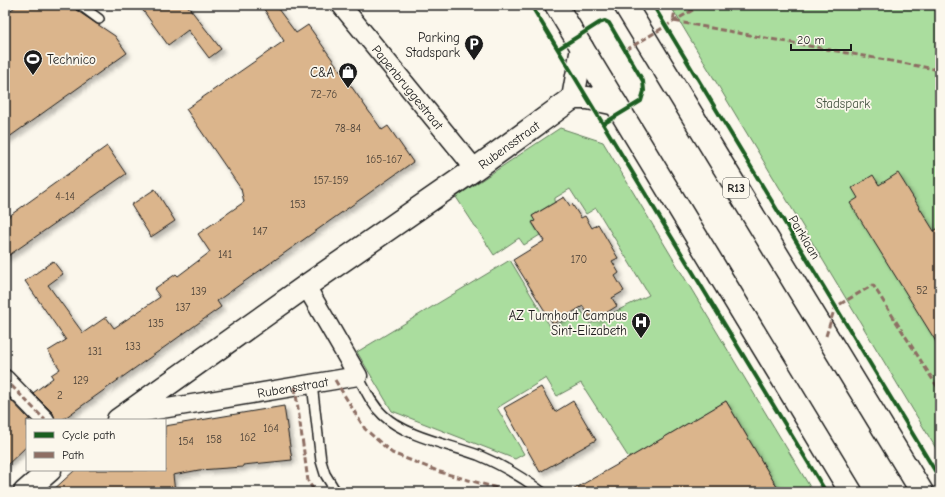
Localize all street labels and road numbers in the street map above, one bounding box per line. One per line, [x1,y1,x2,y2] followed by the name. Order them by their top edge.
[369,42,447,134] street label: Papenbruggestraat
[476,117,543,172] street label: Rubensstraat
[723,178,749,198] road number: R13
[786,213,823,262] street label: Parklaan
[256,374,331,401] street label: Rubensstraat

